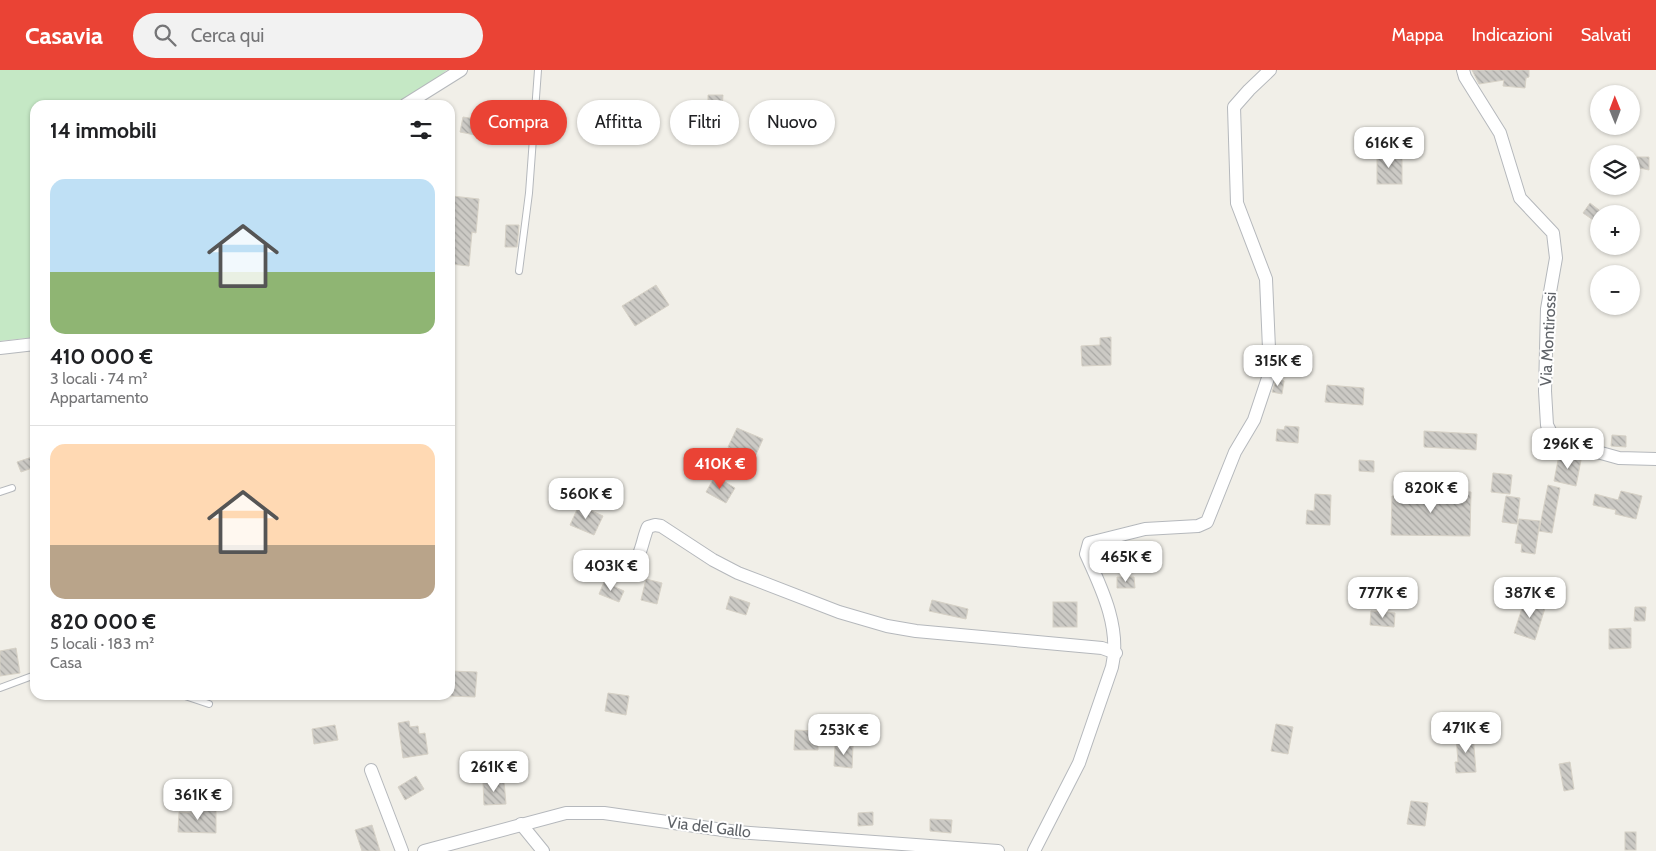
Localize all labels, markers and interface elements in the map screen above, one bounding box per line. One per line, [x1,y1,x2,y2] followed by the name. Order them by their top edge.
[133,13,483,58] search box
[25,21,103,50] text: Casavia
[151,21,179,49] icon: search
[191,24,264,47] text: Cerca qui
[1392,24,1443,46] text: Mappa
[1471,24,1553,46] text: Indicazioni
[1581,24,1631,46] text: Salvati
[1590,85,1640,135] north arrow
[1590,85,1640,315] map controls
[470,100,567,145] chip: Compra
[577,100,660,145] chip: Affitta
[670,100,739,145] chip: Filtri
[749,100,835,145] chip: Nuovo
[407,116,435,144] icon: filters
[50,118,157,143] text: 14 immobili
[1348,126,1430,169] pin: 616K €
[1365,133,1413,152] text: 616K €
[1590,145,1640,195] button: layers
[1590,205,1640,255] button: +
[198,211,288,301] icon: home
[1590,265,1640,315] button: −
[1536,291,1560,387] street label: Via Montirossi
[50,344,153,369] text: 410 000 €
[1237,344,1319,387] pin: 315K €
[1254,351,1302,370] text: 315K €
[50,369,148,388] text: 3 locali · 74 m²
[50,388,149,407] text: Appartamento
[1527,428,1609,470] pin: 296K €
[1543,434,1593,453] text: 296K €
[679,448,761,490] pin: 410K €
[695,454,745,473] text: 410K €
[1390,472,1472,514] pin: 820K €
[198,477,288,567] icon: home
[545,478,627,520] pin: 560K €
[1404,478,1458,497] text: 820K €
[560,484,612,503] text: 560K €
[1085,540,1167,583] pin: 465K €
[1100,547,1152,566] text: 465K €
[570,550,652,592] pin: 403K €
[584,556,638,575] text: 403K €
[1342,576,1424,619] pin: 777K €
[1489,576,1571,619] pin: 387K €
[1359,583,1407,602] text: 777K €
[1505,583,1555,602] text: 387K €
[50,609,156,634] text: 820 000 €
[50,634,154,653] text: 5 locali · 183 m²
[50,653,82,672] text: Casa
[1425,712,1507,754] pin: 471K €
[803,714,885,756] pin: 253K €
[1442,718,1490,737] text: 471K €
[819,720,869,739] text: 253K €
[453,750,535,793] pin: 261K €
[470,757,518,776] text: 261K €
[157,778,239,821] pin: 361K €
[174,785,222,804] text: 361K €
[666,812,752,842] street label: Via del Gallo

